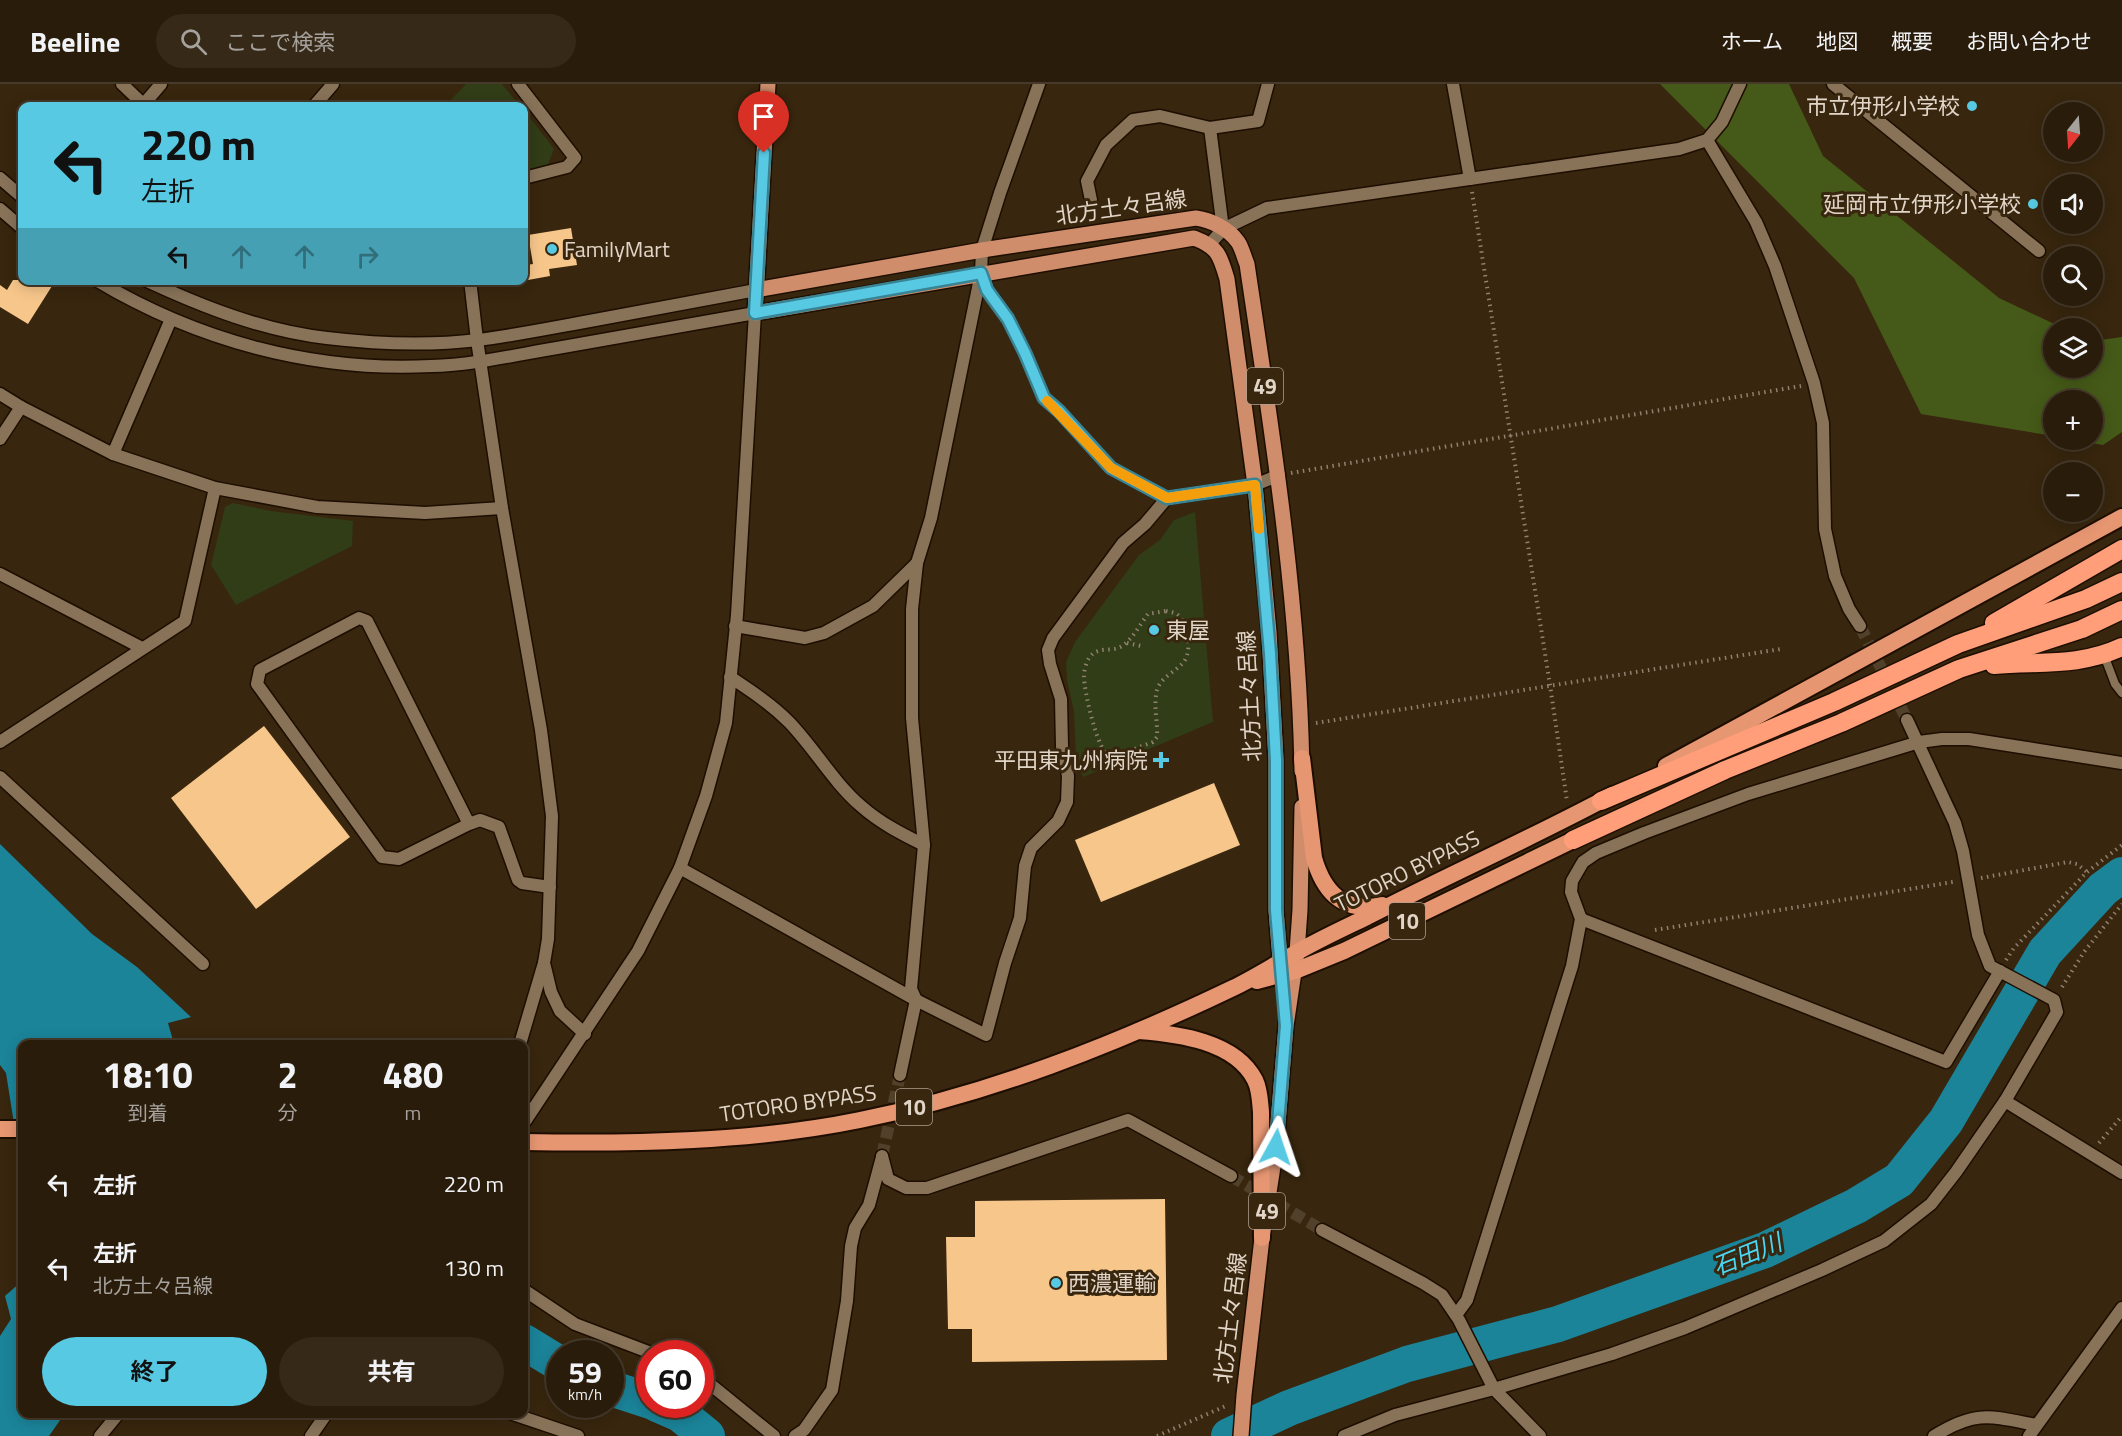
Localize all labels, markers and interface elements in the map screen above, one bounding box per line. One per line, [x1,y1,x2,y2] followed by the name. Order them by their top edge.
[156,14,576,68] search box
[30,20,120,63] text: Beeline
[177,25,210,58] icon: search
[225,25,335,59] text: ここで検索
[1721,25,1783,57] text: ホーム
[1816,25,1858,57] text: 地図
[1891,25,1933,57] text: 概要
[1966,25,2092,57] text: お問い合わせ
[1806,89,1960,123] place label: 市立伊形小学校
[738,91,789,153] pin
[1965,99,1979,113] marker: 市立伊形小学校
[747,100,780,133] icon: arrive
[2043,102,2103,162] north arrow
[2043,102,2103,522] map controls
[141,112,256,176] text: 220 m
[42,126,120,204] icon: left
[141,170,195,211] text: 左折
[2043,174,2103,234] button: sound
[1053,181,1189,233] street label: 北方土々呂線
[1823,187,2021,221] place label: 延岡市立伊形小学校
[2026,197,2040,211] marker: 延岡市立伊形小学校
[564,232,670,266] place label: FamilyMart
[162,240,195,273] icon: left
[225,240,258,273] icon: ahead
[288,240,321,273] icon: ahead
[351,240,384,273] icon: right
[545,242,559,256] marker: FamilyMart
[2043,246,2103,306] button: search
[2043,318,2103,378] button: layers
[1247,368,1283,404] road number: 49
[2043,390,2103,450] button: +
[2043,462,2103,522] button: −
[1166,613,1210,647] place label: 東屋
[1147,623,1161,637] marker: 東屋
[1229,629,1269,763] street label: 北方土々呂線
[994,743,1148,777] place label: 平田東九州病院
[1152,751,1170,769] marker: 平田東九州病院
[1329,821,1485,921] street label: TOTORO BYPASS
[1389,903,1425,939] road number: 10
[103,1047,193,1102] text: 18:10
[278,1047,298,1102] text: 2
[383,1047,443,1102] text: 480
[718,1075,878,1131] street label: TOTORO BYPASS
[896,1089,932,1125] road number: 10
[128,1097,168,1128] text: 到着
[278,1097,298,1128] text: 分
[404,1097,421,1128] text: m
[1244,1115,1308,1179] position arrow
[444,1167,504,1201] text: 220 m
[42,1168,75,1201] icon: left
[93,1168,137,1202] text: 左折
[1249,1193,1285,1229] road number: 49
[1707,1223,1790,1284] water label: 石田川
[93,1236,137,1270] text: 左折
[1205,1250,1255,1386] street label: 北方土々呂線
[444,1251,504,1285] text: 130 m
[42,1252,75,1285] icon: left
[1068,1266,1156,1300] place label: 西濃運輸
[93,1270,213,1301] text: 北方土々呂線
[1049,1276,1063,1290] marker: 西濃運輸
[42,1337,267,1406] button: 終了
[279,1337,504,1406] button: 共有
[636,1340,714,1418] speed limit sign: 60
[568,1349,602,1395] text: 59
[568,1383,602,1406] text: km/h

